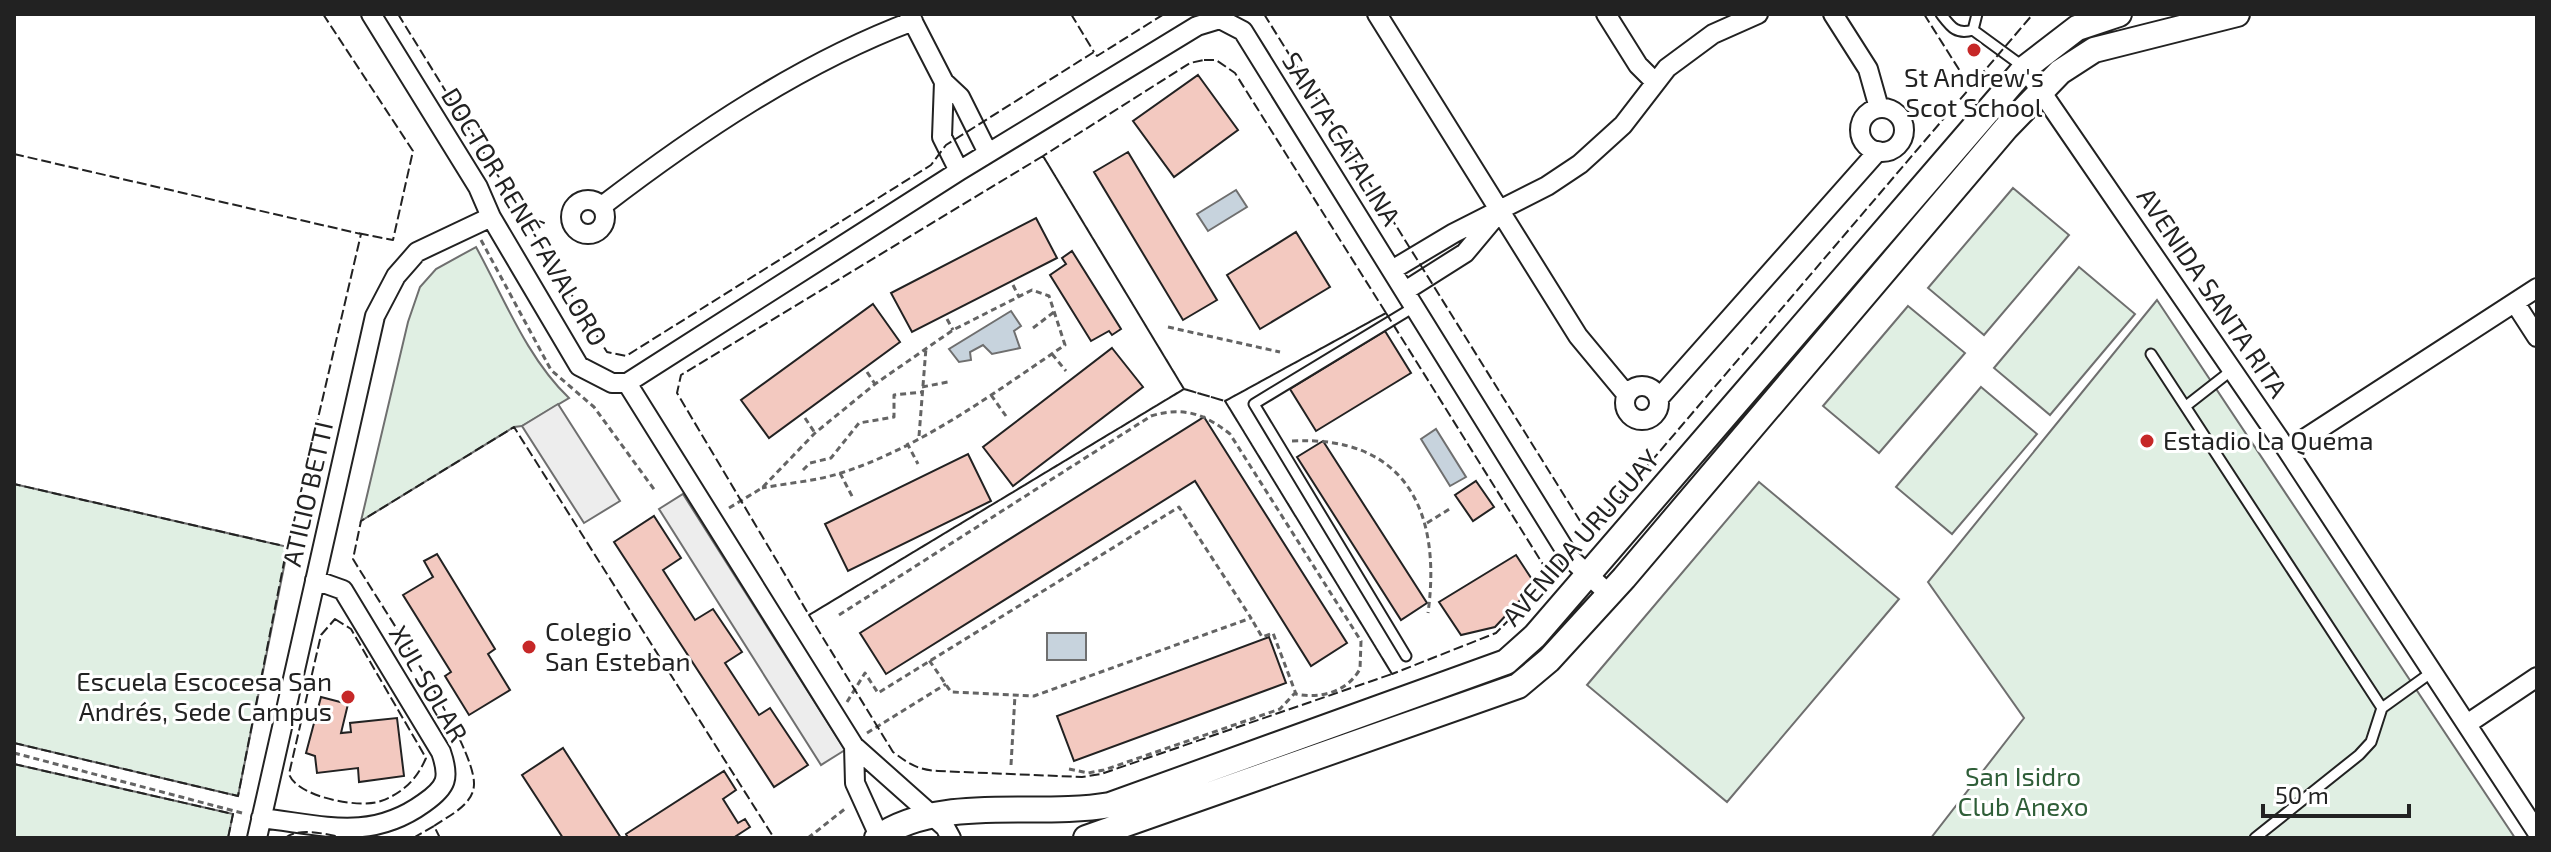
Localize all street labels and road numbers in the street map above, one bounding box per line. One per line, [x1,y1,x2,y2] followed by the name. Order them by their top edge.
[1277,46,1408,230] street label: SANTA CATALINA
[436,82,615,351] street label: DOCTOR RENÉ FAVALORO
[2132,182,2295,403] street label: AVENIDA SANTA RITA
[275,418,338,569] street label: ATILIO BETTI
[1495,442,1665,631] street label: AVENIDA URUGUAY
[384,619,475,747] street label: XUL SOLAR

